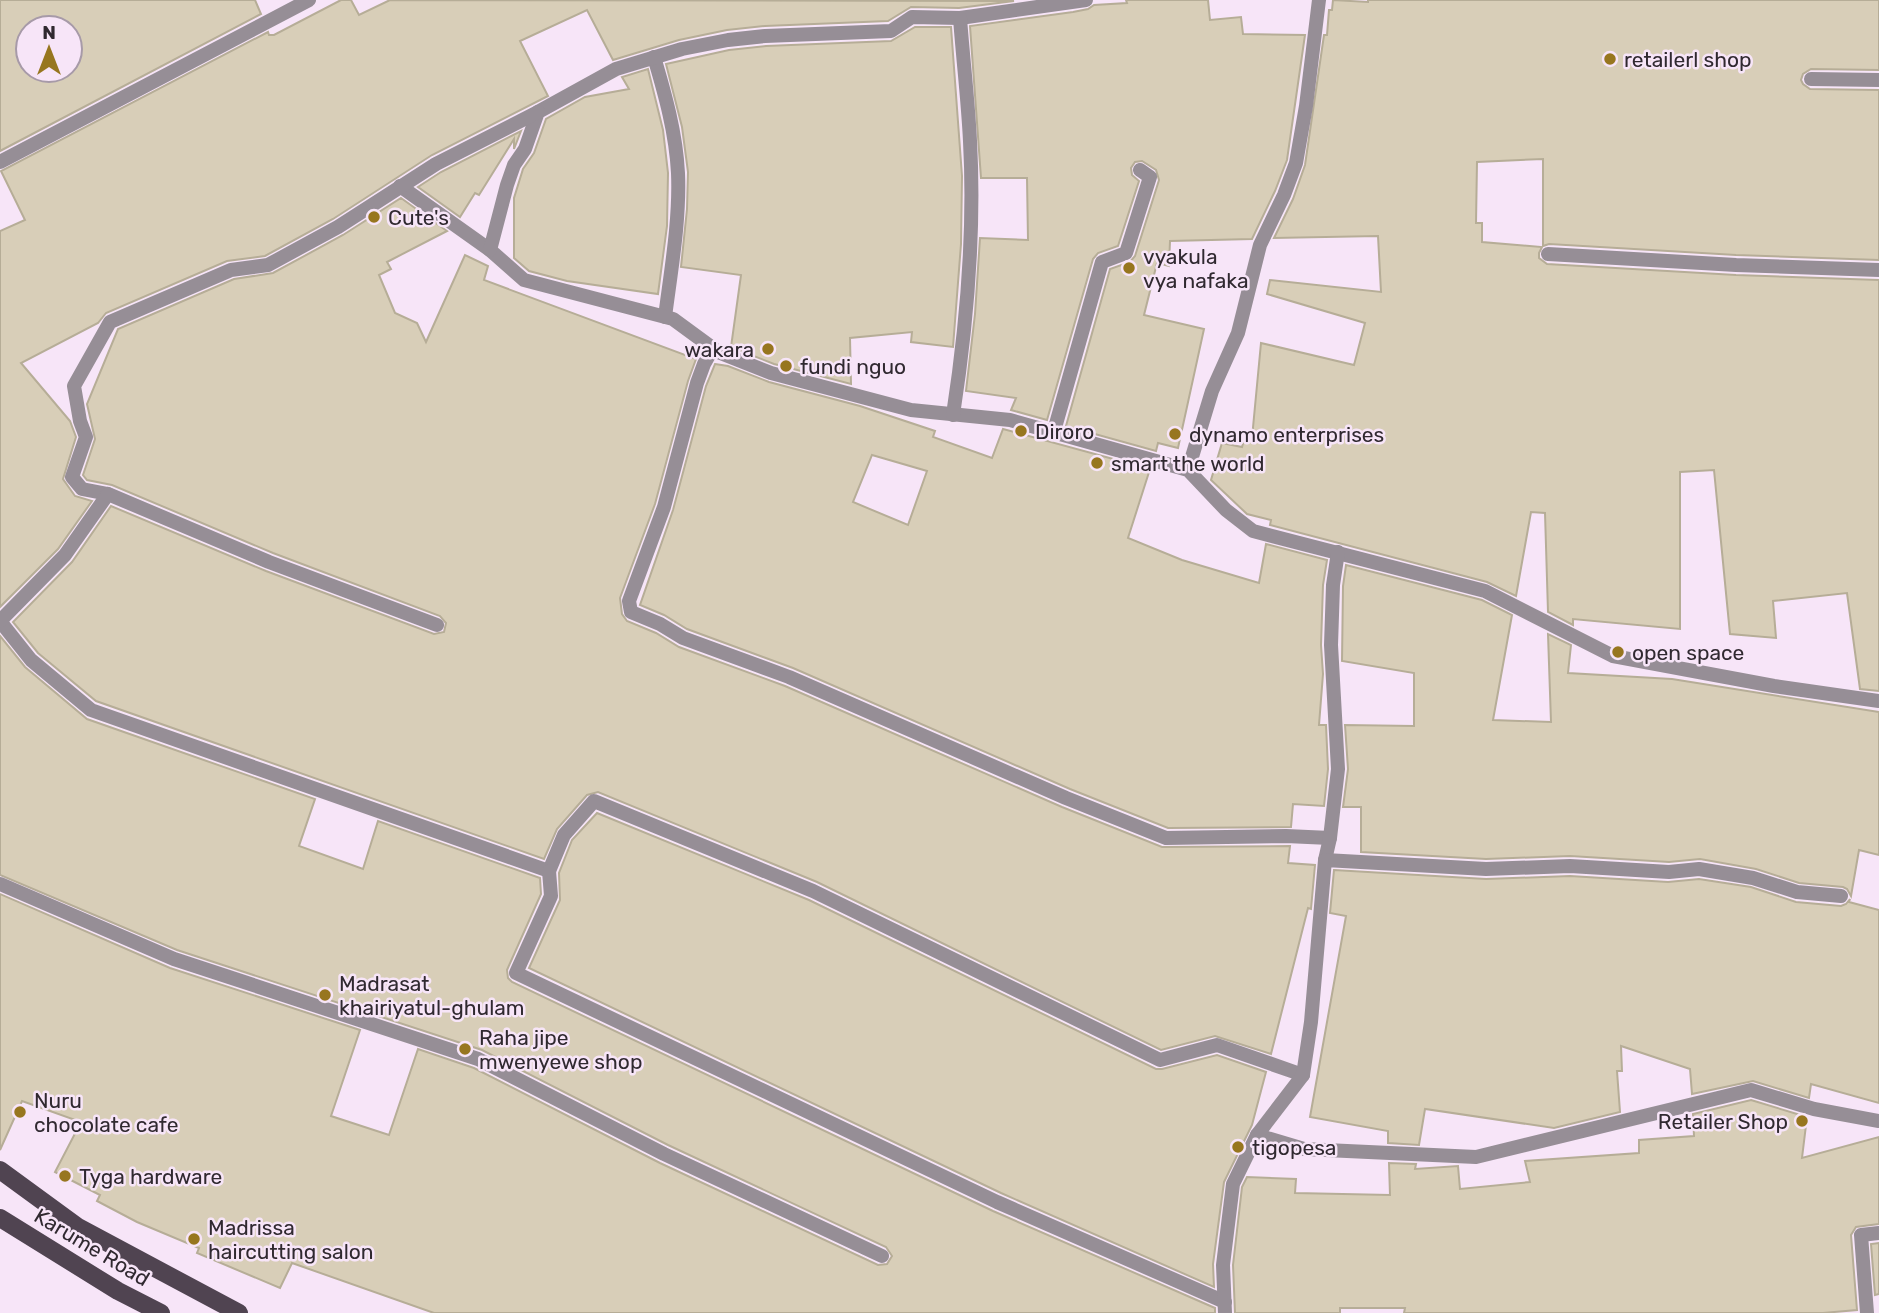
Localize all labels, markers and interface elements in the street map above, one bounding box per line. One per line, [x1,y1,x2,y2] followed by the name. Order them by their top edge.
[14,14,84,84] north arrow
[42,21,56,44] text: N
[1624,47,1752,72] place label: retailerl shop
[1602,51,1618,67] marker: retailerl shop
[388,205,449,230] place label: Cute's
[366,209,382,225] marker: Cute's
[1143,244,1249,293] place label: vyakula vya nafaka
[1121,260,1137,276] marker: vyakula vya nafaka
[684,337,754,362] place label: wakara
[760,341,776,357] marker: wakara
[800,354,906,379] place label: fundi nguo
[778,358,794,374] marker: fundi nguo
[1035,419,1094,444] place label: Diroro
[1189,422,1384,447] place label: dynamo enterprises
[1013,423,1029,439] marker: Diroro
[1167,426,1183,442] marker: dynamo enterprises
[1111,451,1264,476] place label: smart the world
[1089,455,1105,471] marker: smart the world
[1632,640,1744,665] place label: open space
[1610,644,1626,660] marker: open space
[339,971,525,1020] place label: Madrasat khairiyatul-ghulam
[317,987,333,1003] marker: Madrasat khairiyatul-ghulam
[479,1025,642,1074] place label: Raha jipe mwenyewe shop
[457,1041,473,1057] marker: Raha jipe mwenyewe shop
[34,1088,179,1137] place label: Nuru chocolate cafe
[12,1104,28,1120] marker: Nuru chocolate cafe
[1658,1109,1788,1134] place label: Retailer Shop
[1794,1113,1810,1129] marker: Retailer Shop
[1252,1135,1336,1160] place label: tigopesa
[1230,1139,1246,1155] marker: tigopesa
[79,1164,222,1189] place label: Tyga hardware
[57,1168,73,1184] marker: Tyga hardware
[30,1203,154,1291] street label: Karume Road
[208,1215,374,1264] place label: Madrissa haircutting salon
[186,1231,202,1247] marker: Madrissa haircutting salon

